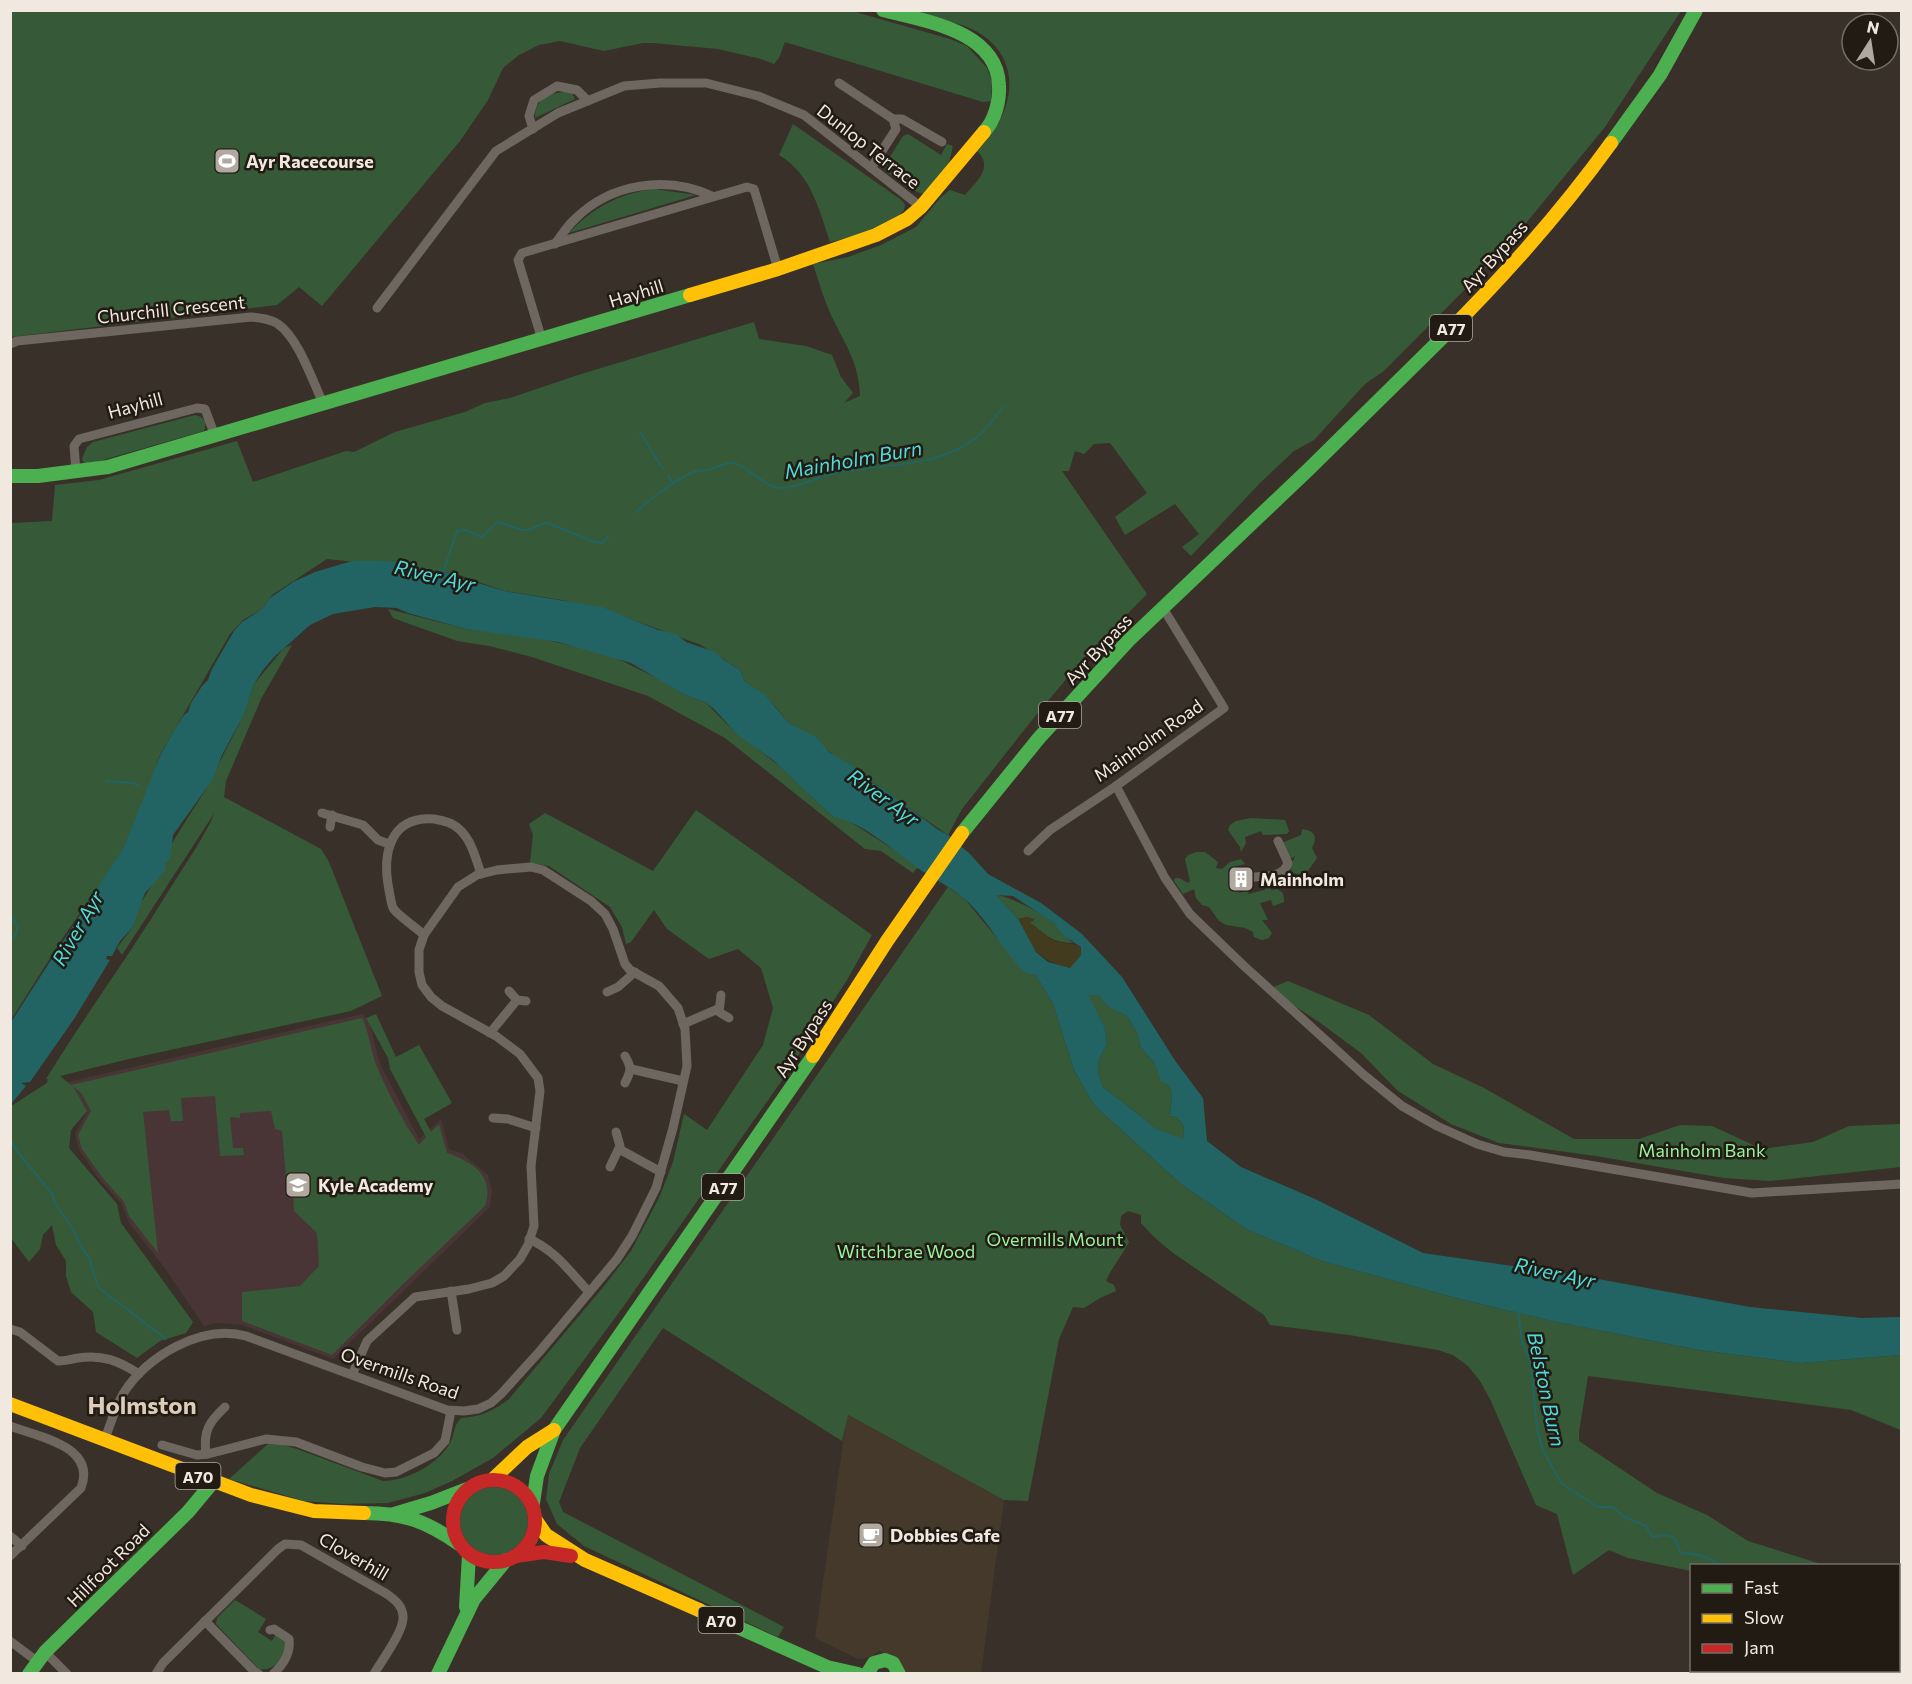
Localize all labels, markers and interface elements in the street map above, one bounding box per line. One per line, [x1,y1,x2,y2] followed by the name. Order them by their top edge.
[1840,12,1900,72] north arrow
[1865,16,1881,37] text: N
[813,99,925,193] street label: Dunlop Terrace
[212,146,242,176] sports icon: Ayr Racecourse
[246,150,374,172] place label: Ayr Racecourse
[1456,216,1532,296] street label: Ayr Bypass
[606,274,666,312] street label: Hayhill
[96,290,246,328] street label: Churchill Crescent
[1430,315,1472,341] road number: A77
[105,387,165,423] street label: Hayhill
[782,435,924,483] water label: Mainholm Burn
[392,554,479,596] water label: River Ayr
[1060,609,1136,689] street label: Ayr Bypass
[1089,694,1207,786] street label: Mainholm Road
[1039,702,1081,728] road number: A77
[844,763,925,831] water label: River Ayr
[1226,864,1256,894] building icon: Mainholm
[1260,868,1344,890] place label: Mainholm
[46,886,108,970] water label: River Ayr
[770,995,836,1081] street label: Ayr Bypass
[1638,1139,1766,1161] park label: Mainholm Bank
[283,1170,313,1200] school or university icon: Kyle Academy
[318,1174,434,1196] place label: Kyle Academy
[702,1174,744,1200] road number: A77
[986,1228,1124,1250] park label: Overmills Mount
[837,1240,975,1262] park label: Witchbrae Wood
[1512,1252,1599,1292] water label: River Ayr
[1523,1330,1571,1448] water label: Belston Burn
[338,1343,462,1403] street label: Overmills Road
[87,1390,197,1419] district label: Holmston
[176,1463,220,1489] road number: A70
[62,1519,154,1611] street label: Hillfoot Road
[856,1520,886,1550] cafe icon: Dobbies Cafe
[890,1524,1000,1546] place label: Dobbies Cafe
[315,1527,393,1585] street label: Cloverhill
[1690,1564,1900,1672] legend
[1744,1576,1779,1598] text: Fast
[1744,1606,1784,1628] text: Slow
[698,1607,744,1633] road number: A70
[1744,1636,1774,1658] text: Jam

